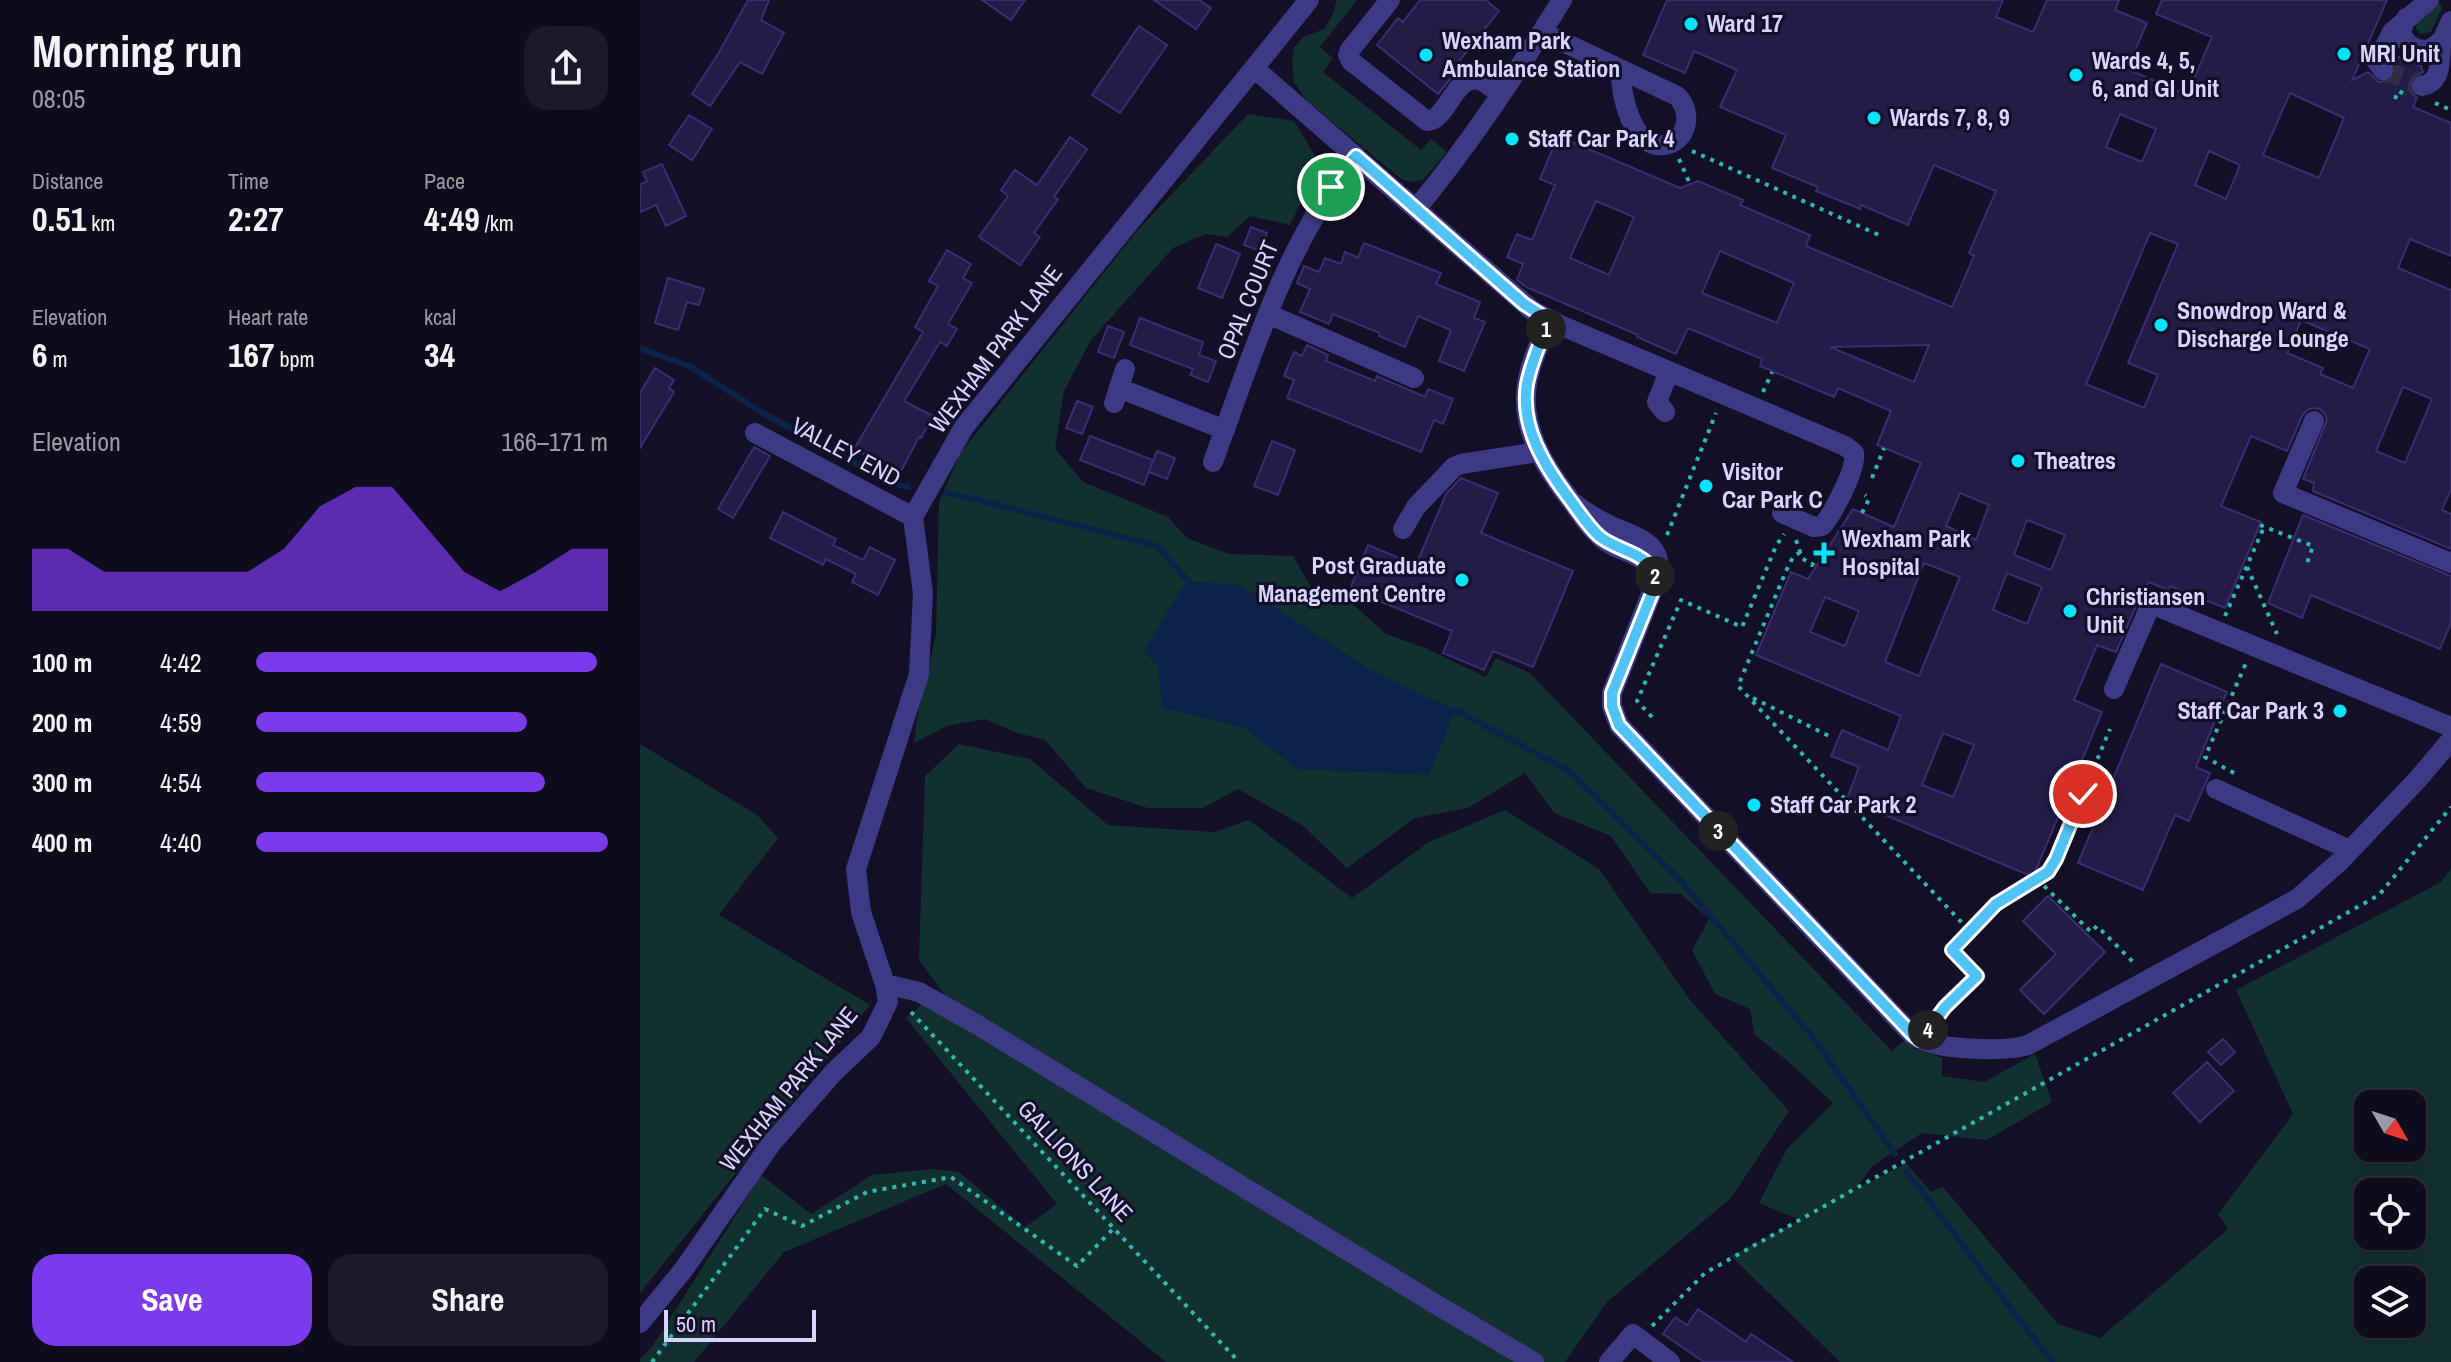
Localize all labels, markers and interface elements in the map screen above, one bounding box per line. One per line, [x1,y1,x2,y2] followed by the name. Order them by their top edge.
[1707,7,1783,39] place label: Ward 17
[1682,15,1700,33] marker: Ward 17
[32,21,242,81] text: Morning run
[1442,24,1620,84] place label: Wexham Park Ambulance Station
[524,26,608,110] button: share
[2360,37,2440,69] place label: MRI Unit
[2092,44,2219,104] place label: Wards 4, 5, 6, and GI Unit
[2335,45,2353,63] marker: MRI Unit
[1417,46,1435,64] marker: Wexham Park Ambulance Station
[2067,66,2085,84] marker: Wards 4, 5, 6, and GI Unit
[32,81,85,116] text: 08:05
[1890,101,2010,133] place label: Wards 7, 8, 9
[1865,109,1883,127] marker: Wards 7, 8, 9
[1528,122,1675,154] place label: Staff Car Park 4
[1503,130,1521,148] marker: Staff Car Park 4
[1297,153,1365,221] pin
[1309,165,1353,209] icon: arrive
[32,166,103,196] text: Distance
[228,166,269,196] text: Time
[424,166,465,196] text: Pace
[32,196,86,242] text: 0.51
[228,196,284,242] text: 2:27
[424,196,480,242] text: 4:49
[86,208,115,238] text: km
[480,208,514,238] text: /km
[1209,235,1285,364] street label: OPAL COURT
[921,258,1069,439] street label: WEXHAM PARK LANE
[2177,294,2349,354] place label: Snowdrop Ward & Discharge Lounge
[32,302,107,332] text: Elevation
[228,302,308,332] text: Heart rate
[424,302,456,332] text: kcal
[1526,309,1566,349] pin: 1
[1541,314,1551,344] text: 1
[2152,316,2170,334] marker: Snowdrop Ward & Discharge Lounge
[32,332,48,378] text: 6
[228,332,275,378] text: 167
[424,332,455,378] text: 34
[48,344,68,374] text: m
[275,344,315,374] text: bpm
[786,409,907,493] street label: VALLEY END
[32,424,121,459] text: Elevation
[501,424,608,459] text: 166–171 m
[2034,444,2116,476] place label: Theatres
[2009,452,2027,470] marker: Theatres
[1722,455,1823,515] place label: Visitor Car Park C
[1697,477,1715,495] marker: Visitor Car Park C
[1842,522,1971,582] place label: Wexham Park Hospital
[1813,542,1835,564] marker: Wexham Park Hospital
[1258,549,1446,609] place label: Post Graduate Management Centre
[1635,556,1675,596] pin: 2
[1650,561,1660,591] text: 2
[1453,571,1471,589] marker: Post Graduate Management Centre
[2086,580,2205,640] place label: Christiansen Unit
[2061,602,2079,620] marker: Christiansen Unit
[32,645,92,680] text: 100 m
[160,645,202,680] text: 4:42
[2177,694,2324,726] place label: Staff Car Park 3
[2331,702,2349,720] marker: Staff Car Park 3
[32,705,92,740] text: 200 m
[160,705,202,740] text: 4:59
[2049,760,2117,828] pin
[32,765,92,800] text: 300 m
[160,765,202,800] text: 4:54
[2061,772,2105,816] icon: check
[1770,788,1917,820] place label: Staff Car Park 2
[1745,796,1763,814] marker: Staff Car Park 2
[1698,811,1738,851] pin: 3
[1713,816,1723,846] text: 3
[32,825,92,860] text: 400 m
[160,825,202,860] text: 4:40
[712,999,865,1177] street label: WEXHAM PARK LANE
[1908,1010,1948,1050] pin: 4
[1923,1015,1933,1045] text: 4
[2354,1090,2426,1162] north arrow
[2354,1090,2426,1338] map controls
[1011,1093,1140,1228] street label: GALLIONS LANE
[2354,1178,2426,1250] button: locate
[32,1254,312,1346] button: Save
[328,1254,608,1346] button: Share
[2354,1266,2426,1338] button: layers
[664,1306,816,1342] scale bar
[676,1309,716,1339] text: 50 m

